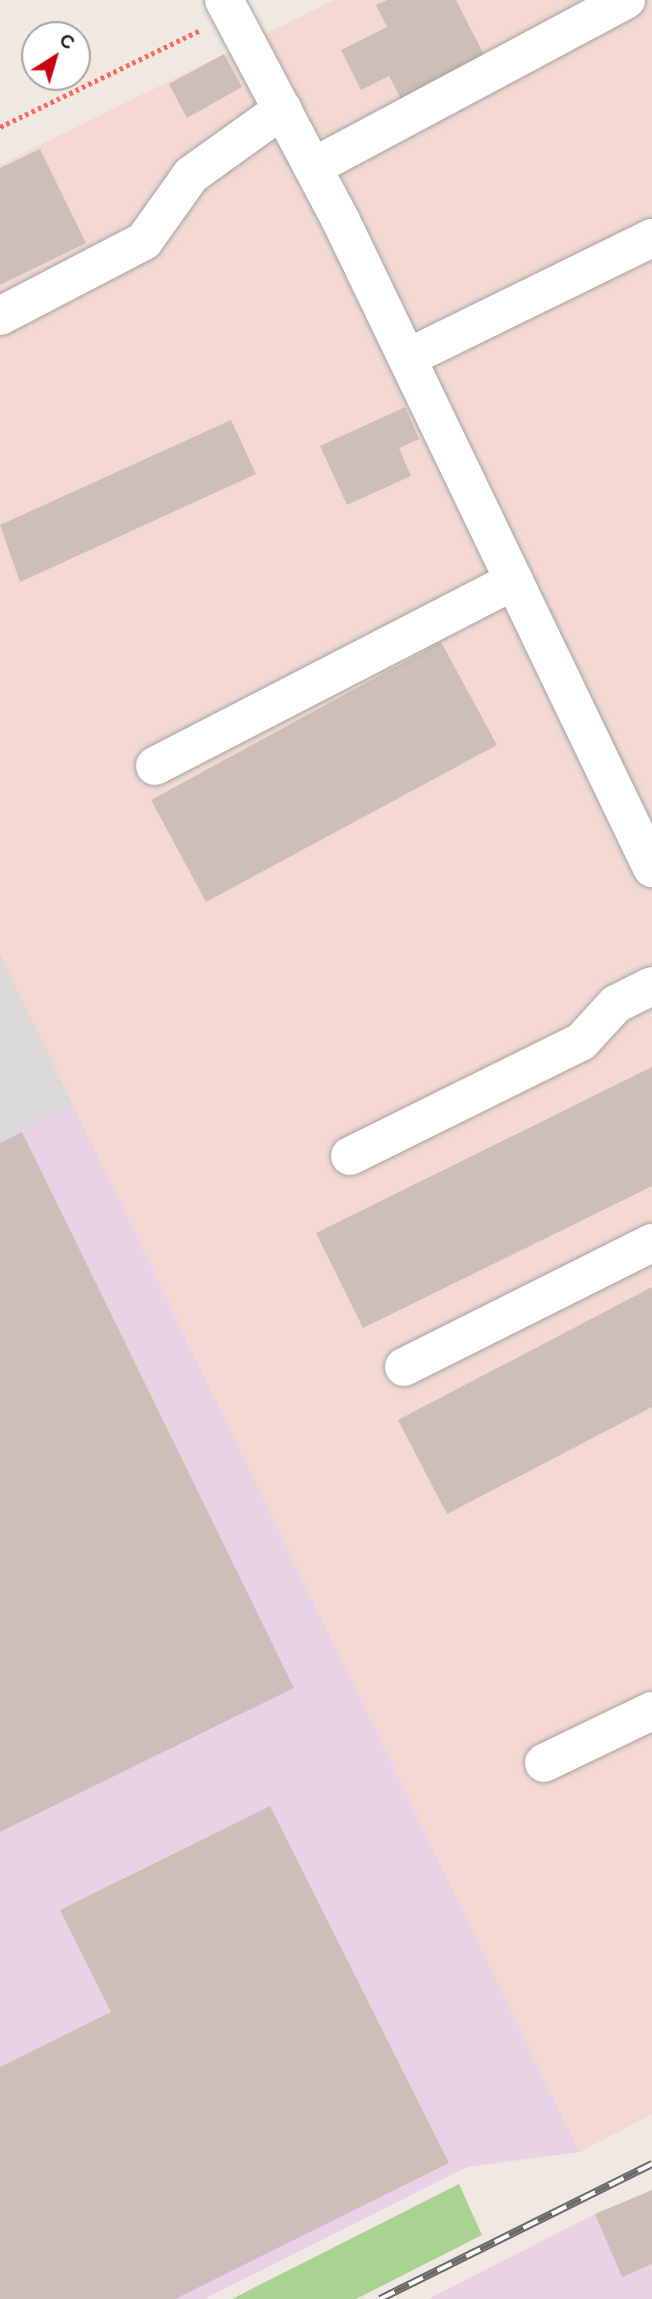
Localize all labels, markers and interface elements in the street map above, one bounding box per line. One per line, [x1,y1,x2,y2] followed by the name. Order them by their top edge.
[21,21,91,91] north arrow
[56,28,79,54] text: С

